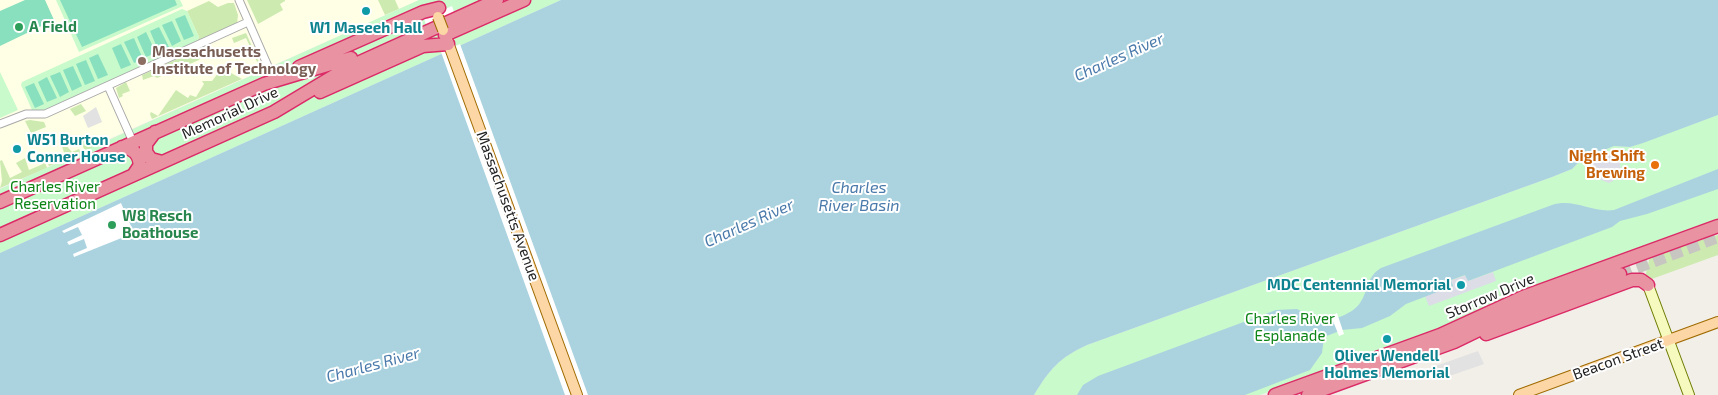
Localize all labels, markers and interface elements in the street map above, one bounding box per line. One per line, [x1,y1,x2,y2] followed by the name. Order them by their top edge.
[360,5,372,17] marker: W1 Maseeh Hall
[29,18,77,36] place label: A Field
[310,19,422,37] place label: W1 Maseeh Hall
[13,21,25,33] marker: A Field
[1071,29,1167,85] water label: Charles River
[152,43,316,78] place label: Massachusetts Institute of Technology
[136,55,148,67] marker: Massachusetts Institute of Technology
[179,83,281,143] street label: Memorial Drive
[473,129,543,283] street label: Massachusetts Avenue
[27,131,125,166] place label: W51 Burton Conner House
[11,143,23,155] marker: W51 Burton Conner House
[1569,147,1645,182] place label: Night Shift Brewing
[1649,159,1661,171] marker: Night Shift Brewing
[10,178,100,213] park label: Charles River Reservation
[818,178,900,216] water label: Charles River Basin
[701,195,797,251] water label: Charles River
[122,207,198,242] place label: W8 Resch Boathouse
[106,219,118,231] marker: W8 Resch Boathouse
[1443,269,1537,323] street label: Storrow Drive
[1267,276,1451,294] place label: MDC Centennial Memorial
[1455,279,1467,291] marker: MDC Centennial Memorial
[1245,310,1335,345] park label: Charles River Esplanade
[1381,333,1393,345] marker: Oliver Wendell Holmes Memorial
[1570,334,1666,384] street label: Beacon Street
[324,343,422,387] water label: Charles River
[1324,347,1450,382] place label: Oliver Wendell Holmes Memorial

